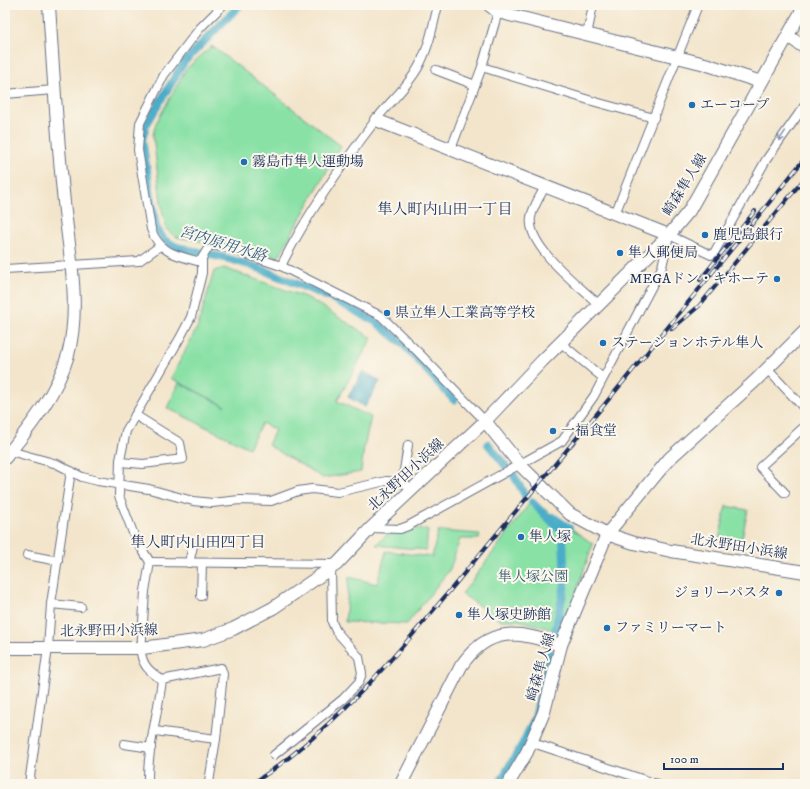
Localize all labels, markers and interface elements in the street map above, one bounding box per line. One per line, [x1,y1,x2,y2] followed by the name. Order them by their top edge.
[700,96,769,114] place label: エーコープ
[687,100,697,110] marker: エーコープ
[778,130,786,141] one-way arrow
[659,151,711,219] street label: 崎森隼人線
[252,153,364,171] place label: 霧島市隼人運動場
[239,157,249,167] marker: 霧島市隼人運動場
[377,200,513,219] district label: 隼人町内山田一丁目
[177,222,270,267] water label: 宮内原用水路
[713,226,783,244] place label: 鹿児島銀行
[700,230,710,240] marker: 鹿児島銀行
[628,244,698,262] place label: 隼人郵便局
[615,248,625,258] marker: 隼人郵便局
[630,270,769,288] place label: MEGAドン・キホーテ
[772,274,782,284] marker: MEGAドン・キホーテ
[395,304,535,322] place label: 県立隼人工業高等学校
[382,308,392,318] marker: 県立隼人工業高等学校
[611,334,763,352] place label: ステーションホテル隼人
[598,338,608,348] marker: ステーションホテル隼人
[561,422,617,440] place label: 一福食堂
[548,426,558,436] marker: 一福食堂
[364,435,448,515] street label: 北永野田小浜線
[529,528,571,546] place label: 隼人塚
[689,530,789,564] street label: 北永野田小浜線
[516,532,526,542] marker: 隼人塚
[130,533,266,552] district label: 隼人町内山田四丁目
[498,568,568,586] park label: 隼人塚公園
[674,584,771,602] place label: ジョリーパスタ
[774,588,784,598] marker: ジョリーパスタ
[467,606,551,624] place label: 隼人塚史跡館
[454,610,464,620] marker: 隼人塚史跡館
[615,619,727,637] place label: ファミリーマート
[60,621,158,641] street label: 北永野田小浜線
[602,623,612,633] marker: ファミリーマート
[523,631,559,703] street label: 崎森隼人線
[664,745,783,771] scale bar
[670,752,699,767] text: 100 m

